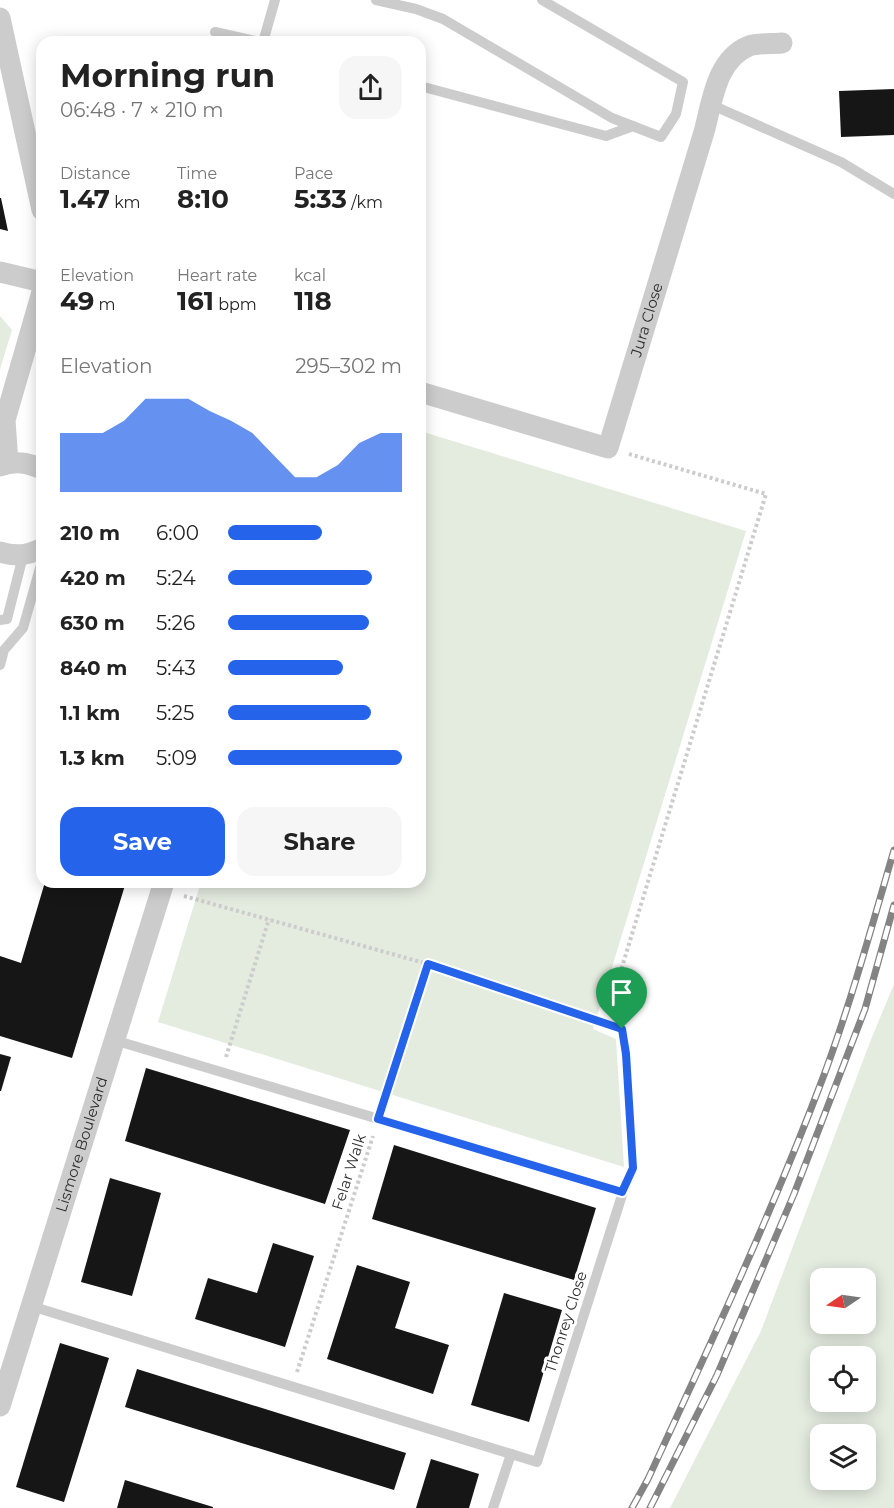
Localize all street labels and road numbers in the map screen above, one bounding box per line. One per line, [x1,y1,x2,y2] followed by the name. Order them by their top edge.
[626,281,667,360] street label: Jura Close
[51,1074,111,1214] street label: Lismore Boulevard
[327,1131,370,1212] street label: Felar Walk
[540,1269,591,1375] street label: Thonrey Close

